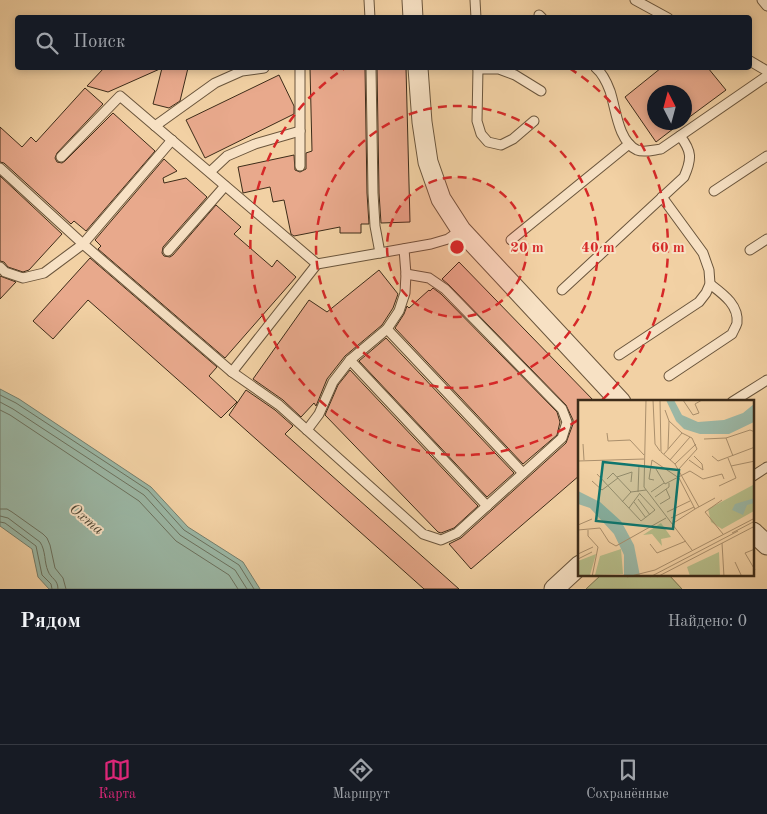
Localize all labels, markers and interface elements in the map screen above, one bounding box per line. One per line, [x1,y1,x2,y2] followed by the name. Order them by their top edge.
[15,15,752,70] search box
[33,29,61,57] icon: search
[73,33,125,52] text: Поиск
[647,85,692,130] north arrow
[448,238,466,256] centre of rings
[510,241,544,256] text: 20 m
[581,241,615,256] text: 40 m
[651,241,685,256] text: 60 m
[578,400,754,576] inset map
[66,502,106,538] water label: Охта
[20,611,81,632] text: Рядом
[668,614,747,630] text: Найдено: 0
[98,756,136,803] tab: Карта
[332,756,390,803] tab: Маршрут
[586,756,669,803] tab: Сохранённые

